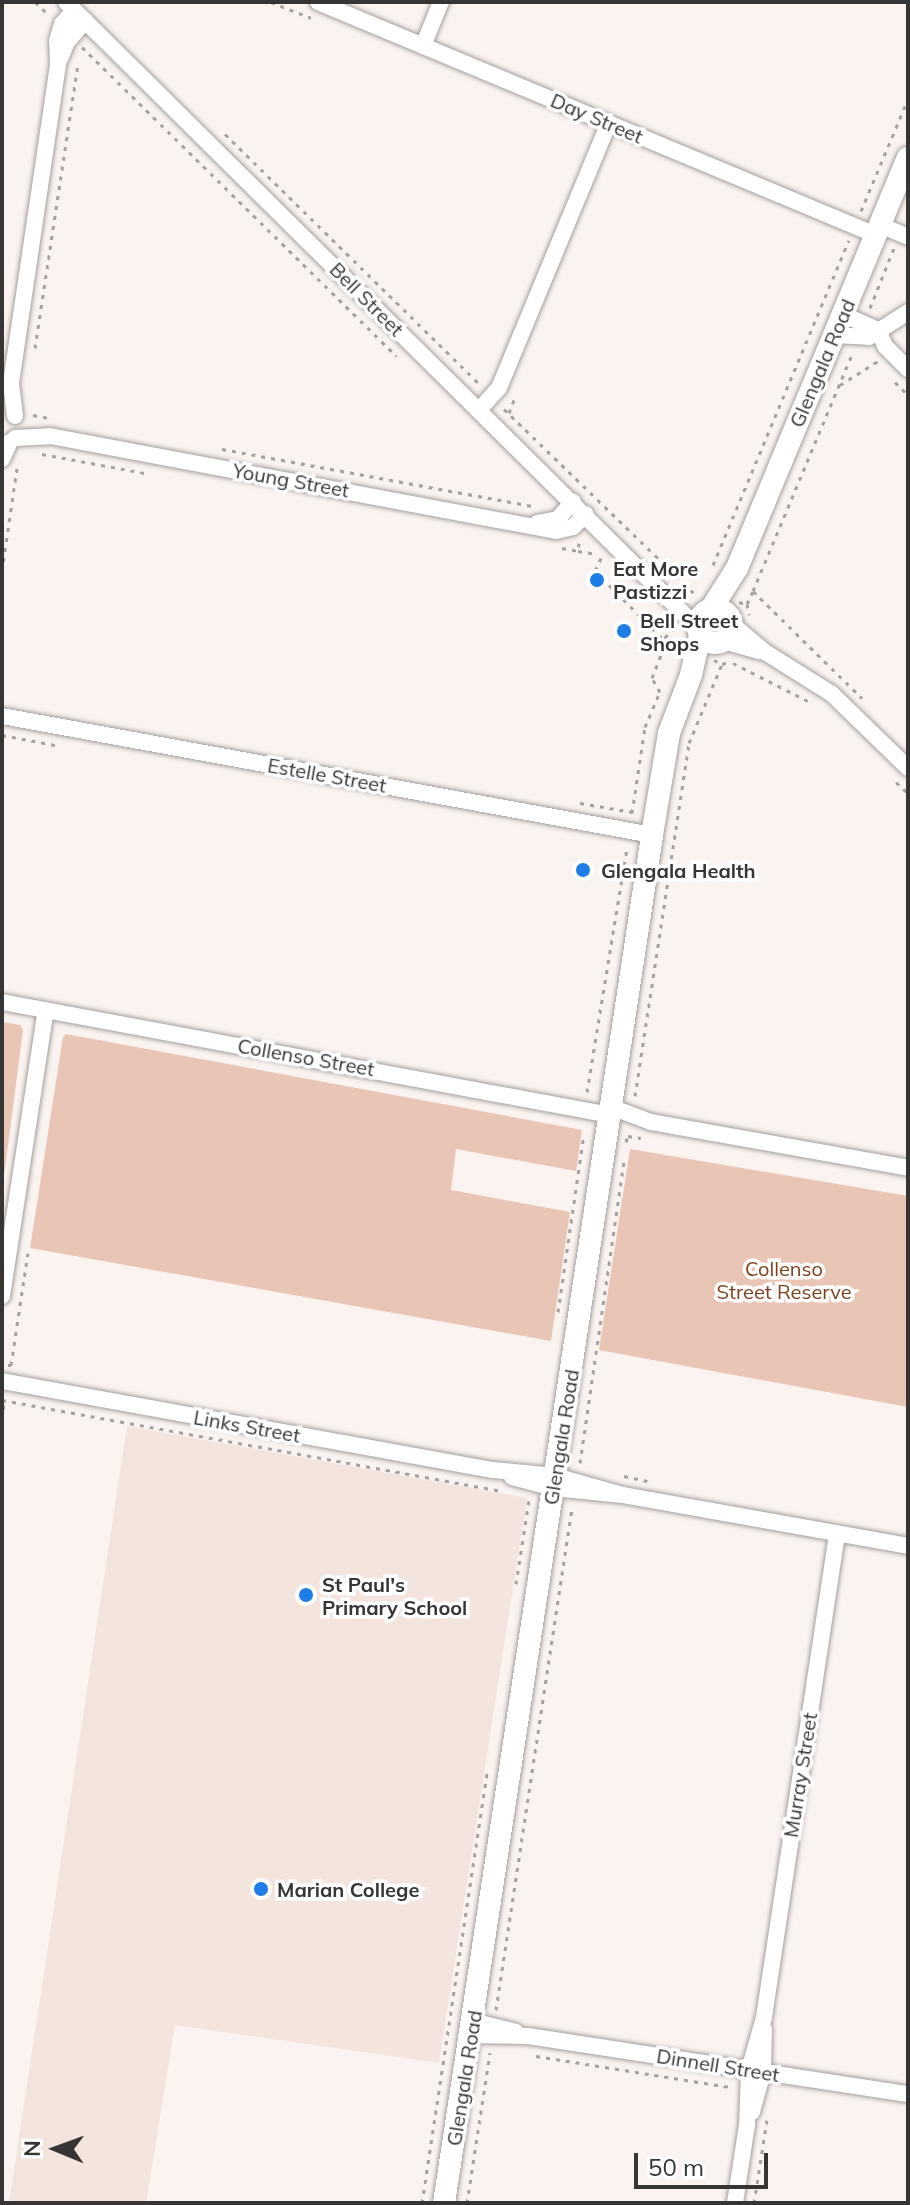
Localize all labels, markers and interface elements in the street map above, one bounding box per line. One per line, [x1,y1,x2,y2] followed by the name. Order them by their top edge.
[547,88,647,148] street label: Day Street
[325,257,409,341] street label: Bell Street
[784,295,860,431] street label: Glengala Road
[231,458,351,502] street label: Young Street
[613,556,698,603] place label: Eat More Pastizzi
[588,571,606,589] marker: Eat More Pastizzi
[640,608,738,655] place label: Bell Street Shops
[615,622,633,640] marker: Bell Street Shops
[266,753,388,797] street label: Estelle Street
[601,858,756,882] place label: Glengala Health
[572,859,594,881] marker: Glengala Health
[236,1033,376,1081] street label: Collenso Street
[716,1256,852,1303] park label: Collenso Street Reserve
[538,1367,584,1507] street label: Glengala Road
[192,1405,302,1447] street label: Links Street
[322,1572,467,1619] place label: St Paul's Primary School
[297,1586,315,1604] marker: St Paul's Primary School
[778,1711,822,1839] street label: Murray Street
[277,1877,419,1901] place label: Marian College
[252,1880,270,1898] marker: Marian College
[441,2008,487,2148] street label: Glengala Road
[655,2043,781,2087] street label: Dinnell Street
[16,2109,96,2189] north arrow
[638,2137,772,2187] scale bar
[18,2140,46,2157] text: N
[648,2152,704,2182] text: 50 m

